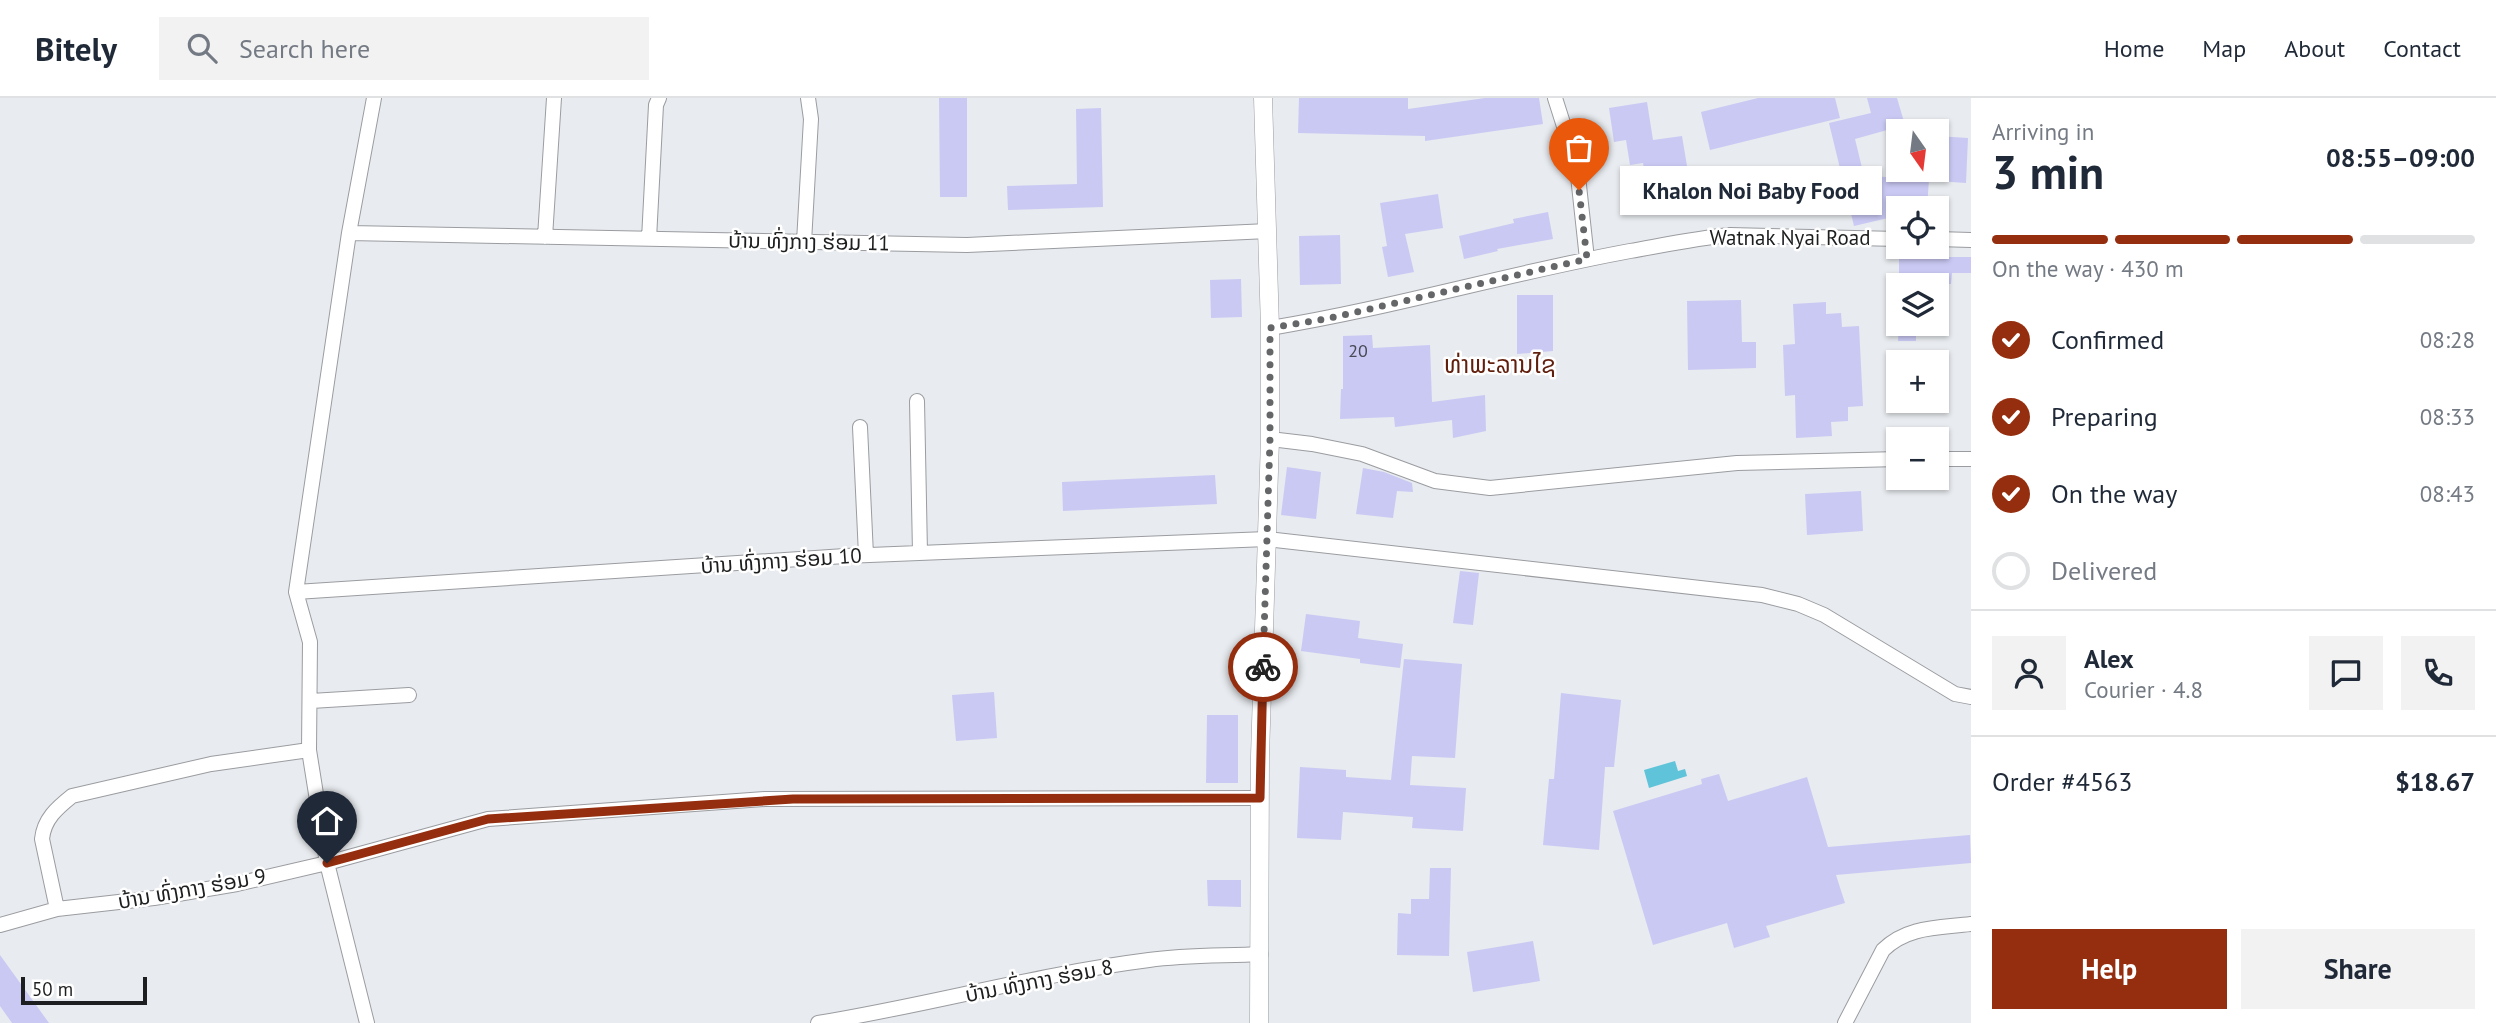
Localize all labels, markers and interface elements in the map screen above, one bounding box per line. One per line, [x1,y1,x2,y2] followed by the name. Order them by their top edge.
[159,17,649,80] search box
[35,27,117,70] text: Bitely
[183,29,221,67] icon: search
[239,32,370,65] text: Search here
[2104,33,2164,64] text: Home
[2202,33,2246,64] text: Map
[2284,33,2345,64] text: About
[2383,33,2461,64] text: Contact
[1992,117,2094,146] text: Arriving in
[1549,118,1609,190] pin
[1886,119,1950,182] north arrow
[1886,119,1949,490] map controls
[1560,129,1598,167] icon: bag
[2326,141,2475,174] text: 08:55–09:00
[1992,142,2104,202] text: 3 min
[1621,166,1884,214] callout: Khalon Noi Baby Food
[1643,176,1859,205] text: Khalon Noi Baby Food
[1886,196,1949,259] button: locate
[1709,224,1871,251] street label: Watnak Nyai Road
[728,226,890,256] street label: ບ້ານ ທົ່ງກາງ ຮ່ອມ 11
[1992,254,2184,283] text: On the way · 430 m
[1886,273,1949,336] button: layers
[1992,321,2030,359] icon: check
[2051,323,2164,356] text: Confirmed
[2420,325,2475,354] text: 08:28
[1348,339,1368,362] house number: 20
[1444,349,1556,380] district label: ທ່າພະລານໄຊ
[1886,350,1949,413] button: +
[1992,398,2030,436] icon: check
[2051,400,2158,433] text: Preparing
[2420,402,2475,431] text: 08:33
[1886,427,1949,490] button: −
[1992,475,2030,513] icon: check
[2051,477,2177,510] text: On the way
[2420,479,2475,508] text: 08:43
[699,541,862,580] street label: ບ້ານ ທົ່ງກາງ ຮ່ອມ 10
[2051,554,2157,587] text: Delivered
[1228,632,1298,702] courier
[1992,636,2066,710] button: person
[2309,636,2383,710] button: chat
[2401,636,2475,710] button: phone
[2084,642,2134,675] text: Alex
[1244,648,1282,686] icon: bike
[2084,675,2203,704] text: Courier · 4.8
[1992,765,2132,798] text: Order #4563
[2395,765,2475,798] text: $18.67
[297,791,357,863] pin
[308,802,346,840] icon: home
[116,861,268,915] street label: ບ້ານ ທົ່ງກາງ ຮ່ອມ 9
[1992,929,2227,1009] button: Help
[2241,929,2475,1009] button: Share
[963,952,1115,1008] street label: ບ້ານ ທົ່ງກາງ ຮ່ອມ 8
[21,974,147,1006] scale bar
[32,977,73,1001] text: 50 m

